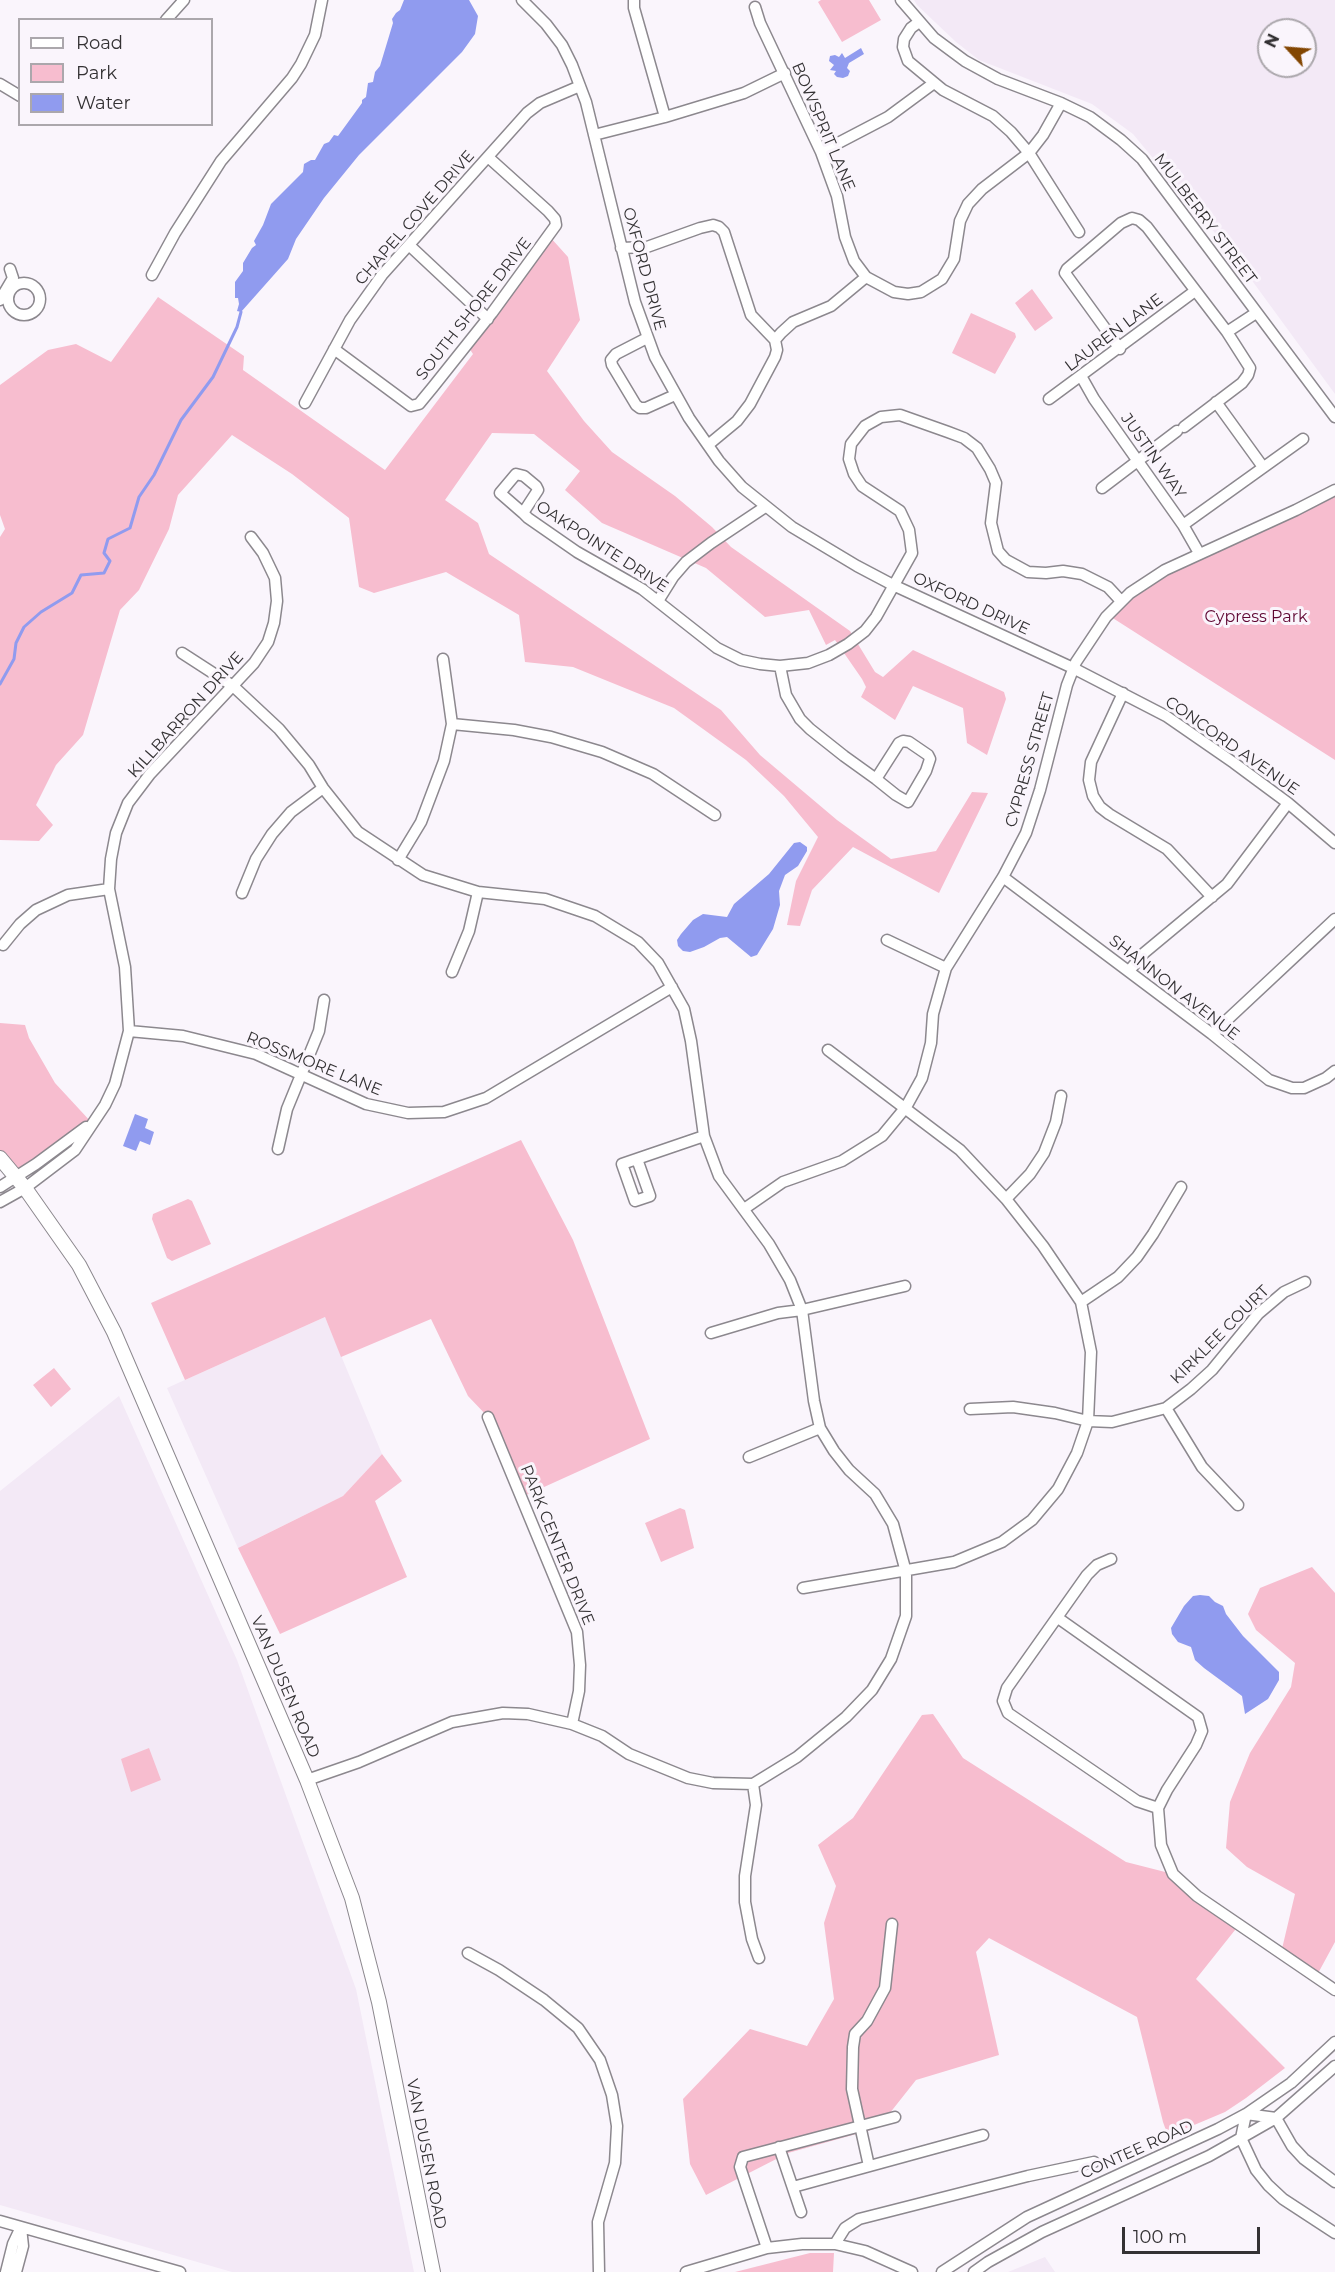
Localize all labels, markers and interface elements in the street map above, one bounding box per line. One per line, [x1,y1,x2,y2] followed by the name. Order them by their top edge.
[18,18,213,126] legend
[1257,18,1317,78] north arrow
[1261,31,1284,51] text: N
[76,32,123,54] text: Road
[787,60,859,194] street label: BOWSPRIT LANE
[76,62,117,84] text: Park
[76,92,131,114] text: Water
[351,147,479,289] street label: CHAPEL COVE DRIVE
[1150,150,1260,288] street label: MULBERRY STREET
[618,205,670,333] street label: OXFORD DRIVE
[412,234,536,384] street label: SOUTH SHORE DRIVE
[1061,290,1167,376] street label: LAUREN LANE
[1117,410,1189,502] street label: JUSTIN WAY
[532,497,672,597] street label: OAKPOINTE DRIVE
[910,569,1032,639] street label: OXFORD DRIVE
[1204,607,1308,627] park label: Cypress Park
[124,648,248,782] street label: KILLBARRON DRIVE
[1002,690,1058,830] street label: CYPRESS STREET
[1161,692,1303,800] street label: CONCORD AVENUE
[1105,931,1243,1045] street label: SHANNON AVENUE
[243,1028,385,1100] street label: ROSSMORE LANE
[1167,1282,1273,1388] street label: KIRKLEE COURT
[516,1462,598,1628] street label: PARK CENTER DRIVE
[246,1613,324,1761] street label: VAN DUSEN ROAD
[402,2077,450,2231] street label: VAN DUSEN ROAD
[1078,2117,1196,2183] street label: CONTEE ROAD
[1125,2215,1263,2253] scale bar
[1133,2226,1187,2248] text: 100 m

